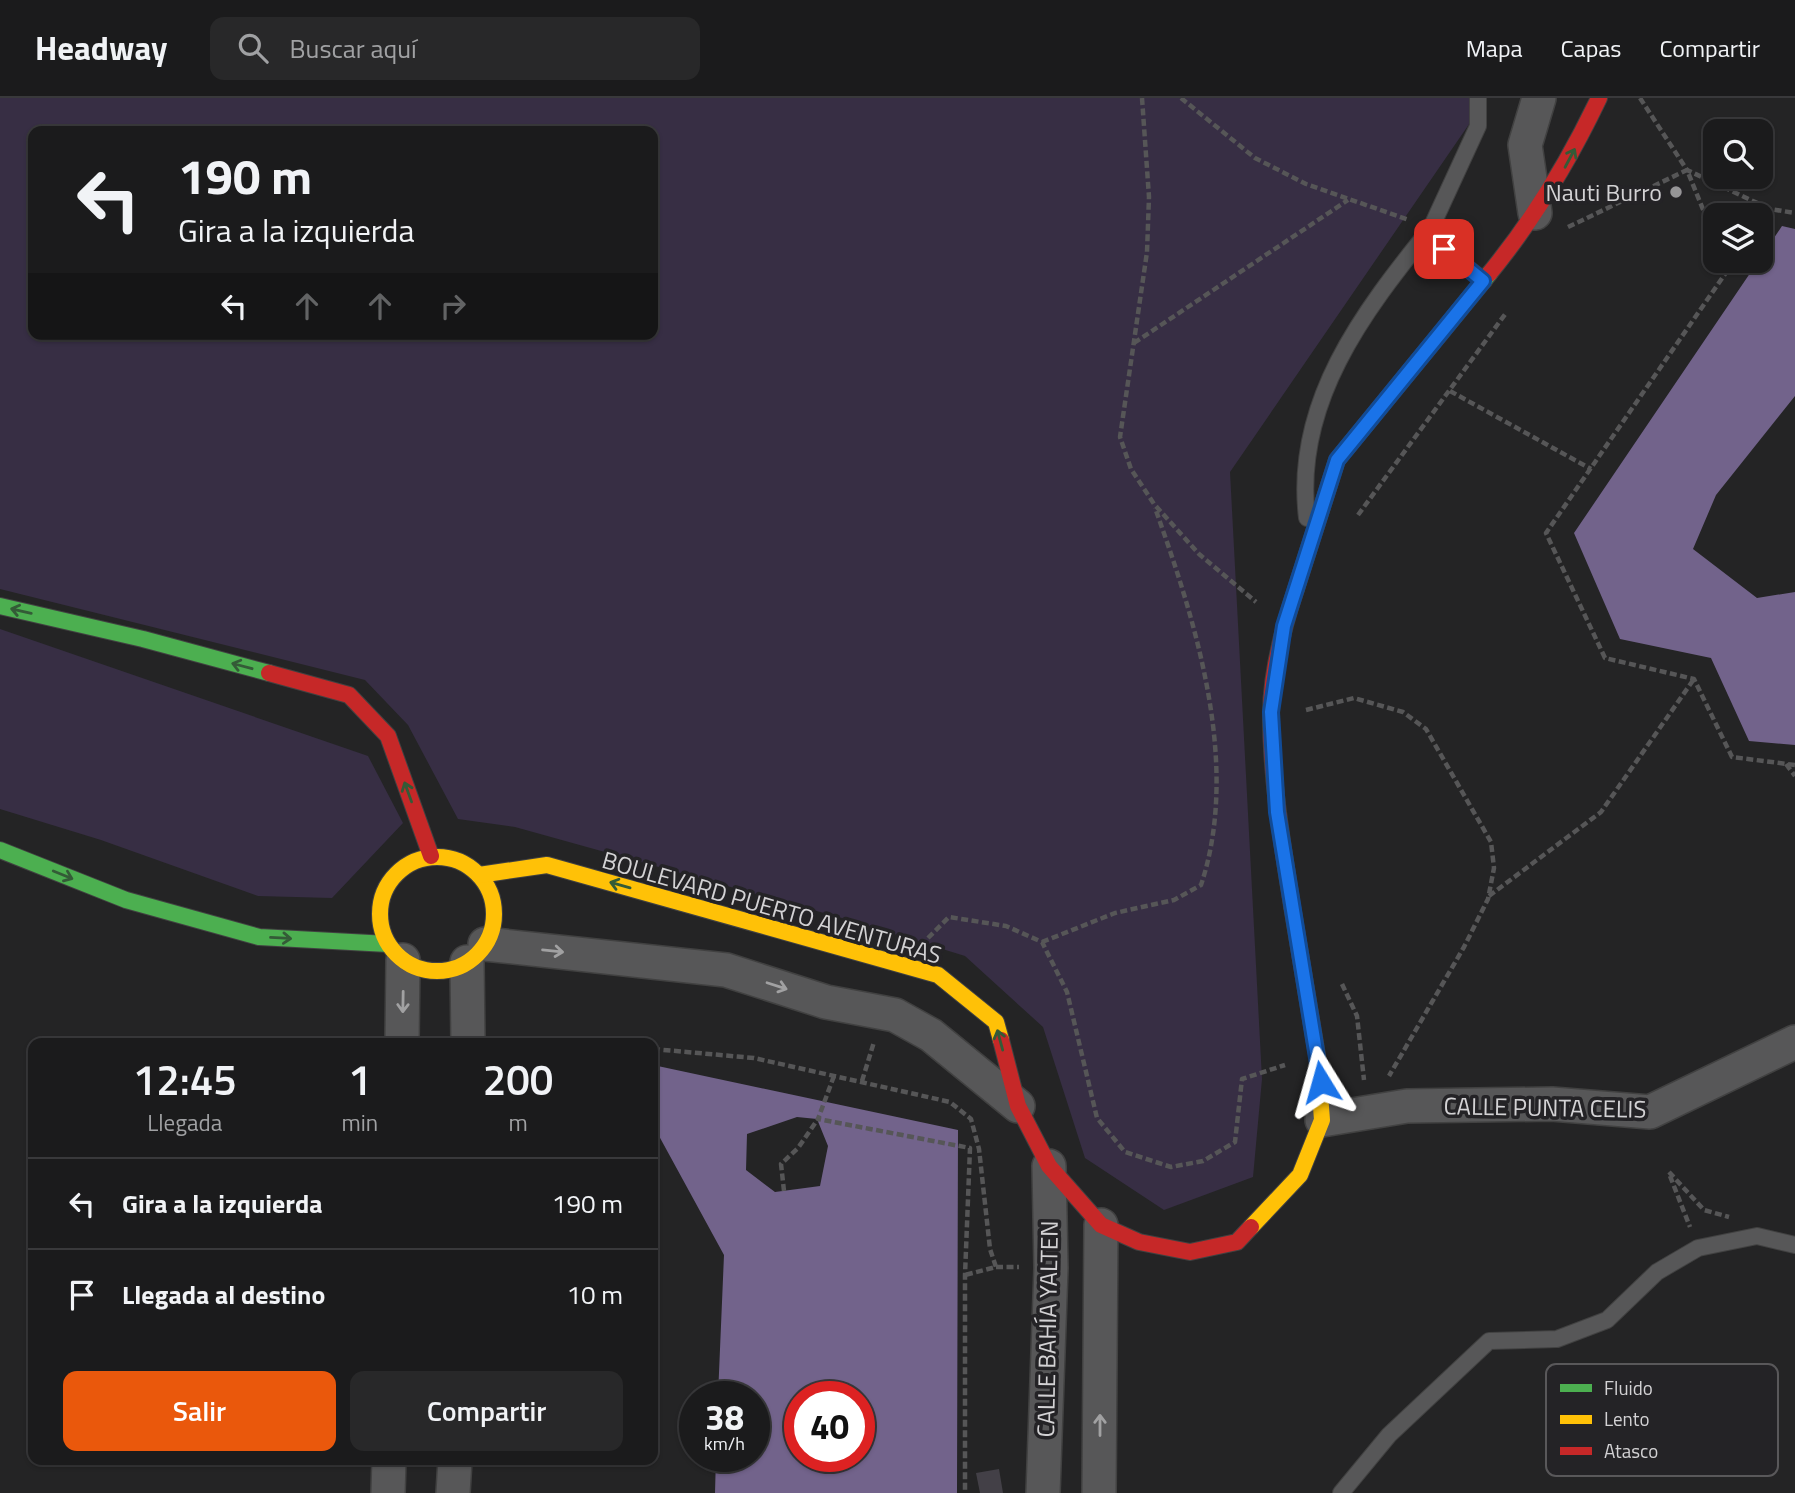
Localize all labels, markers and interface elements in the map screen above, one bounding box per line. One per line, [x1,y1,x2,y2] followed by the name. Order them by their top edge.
[210,17,700,80] search box
[35,23,168,73] text: Headway
[234,29,272,67] icon: search
[290,29,417,68] text: Buscar aquí
[1466,30,1523,66] text: Mapa
[1561,30,1621,66] text: Capas
[1659,30,1760,66] text: Compartir
[1703,119,1773,273] map controls
[1703,119,1773,189] button: search
[178,138,312,213] text: 190 m
[1564,148,1578,168] one-way arrow
[63,154,154,245] icon: left
[1545,174,1662,210] place label: Nauti Burro
[1668,184,1684,200] marker: Nauti Burro
[1703,203,1773,273] button: layers
[178,206,414,254] text: Gira a la izquierda
[1414,219,1474,279] pin
[1425,230,1463,268] icon: arrive
[215,287,253,325] icon: left
[288,287,326,325] icon: ahead
[361,287,399,325] icon: ahead
[434,287,472,325] icon: right
[10,604,33,617] one-way arrow
[231,659,253,672] one-way arrow
[401,782,413,804] one-way arrow
[598,841,946,973] street label: BOULEVARD PUERTO AVENTURAS
[52,870,74,883] one-way arrow
[609,878,632,891] one-way arrow
[269,932,292,945] one-way arrow
[542,945,564,958] one-way arrow
[766,981,788,993] one-way arrow
[396,990,409,1013] one-way arrow
[993,1029,1006,1051] one-way arrow
[1284,1045,1358,1119] position arrow
[133,1047,237,1111] text: 12:45
[348,1047,372,1111] text: 1
[483,1047,553,1111] text: 200
[1443,1087,1647,1127] street label: CALLE PUNTA CELIS
[147,1105,222,1140] text: Llegada
[341,1105,378,1140] text: min
[508,1105,528,1140] text: m
[122,1184,323,1223] text: Gira a la izquierda
[552,1184,623,1223] text: 190 m
[63,1185,101,1223] icon: left
[1027,1220,1067,1438] street label: CALLE BAHÍA YALTEN
[122,1275,325,1314] text: Llegada al destino
[566,1275,623,1314] text: 10 m
[63,1276,101,1314] icon: arrive
[1546,1364,1778,1476] legend
[63,1371,336,1451] button: Salir
[350,1371,623,1451] button: Compartir
[1604,1373,1653,1402] text: Fluido
[784,1381,875,1472] speed limit sign: 40
[705,1390,744,1444] text: 38
[1604,1404,1649,1433] text: Lento
[1093,1414,1107,1437] one-way arrow
[704,1430,745,1457] text: km/h
[1604,1436,1658,1465] text: Atasco

